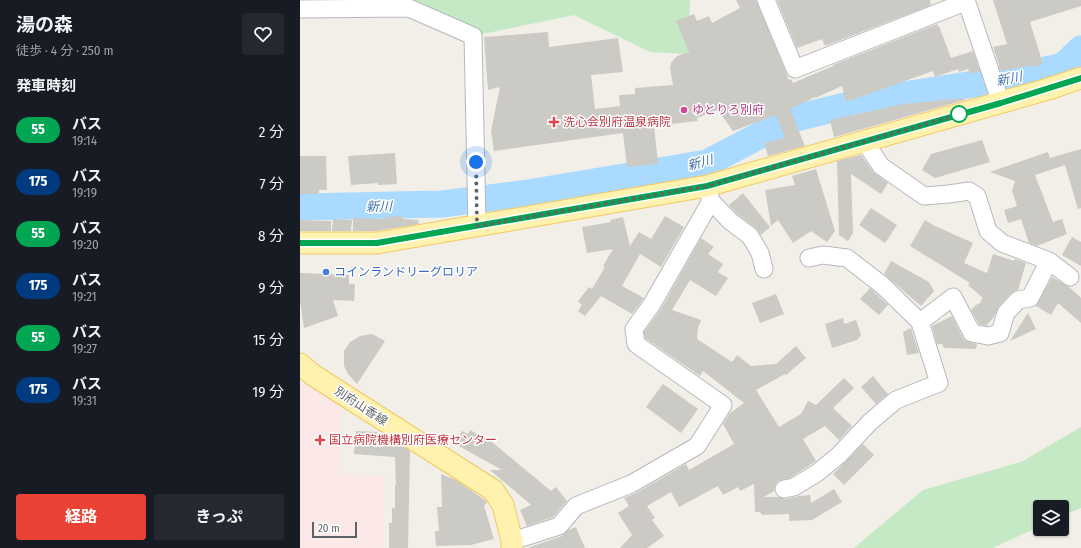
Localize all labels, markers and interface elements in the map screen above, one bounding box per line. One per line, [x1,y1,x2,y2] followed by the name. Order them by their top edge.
[16,13,73,36] text: 湯の森
[242,13,284,55] button: heart
[16,43,114,58] text: 徒歩 · 4 分 · 250 m
[995,68,1025,88] water label: 新川
[16,77,76,95] text: 発車時刻
[692,103,764,117] place label: ゆとりろ別府
[679,105,689,115] marker: ゆとりろ別府
[950,105,968,123] unlabelled marker
[72,115,102,133] text: バス
[563,115,671,129] place label: 洗心会別府温泉病院
[548,116,560,128] marker: 洗心会別府温泉病院
[31,121,45,138] text: 55
[259,123,284,141] text: 2 分
[72,133,97,148] text: 19:14
[686,151,717,173] water label: 新川
[466,152,486,172] your location
[72,167,102,185] text: バス
[29,173,47,190] text: 175
[259,175,284,193] text: 7 分
[72,185,97,200] text: 19:19
[366,199,394,214] water label: 新川
[72,219,102,237] text: バス
[31,225,45,242] text: 55
[258,227,284,245] text: 8 分
[72,237,99,252] text: 19:20
[334,265,478,279] place label: コインランドリーグロリア
[321,267,331,277] marker: コインランドリーグロリア
[72,271,102,289] text: バス
[29,277,47,294] text: 175
[258,279,284,297] text: 9 分
[72,289,97,304] text: 19:21
[72,323,102,341] text: バス
[31,329,45,346] text: 55
[253,331,284,349] text: 15 分
[72,341,97,356] text: 19:27
[72,375,102,393] text: バス
[29,381,47,398] text: 175
[252,383,284,401] text: 19 分
[332,384,390,428] street label: 別府山香線
[72,393,97,408] text: 19:31
[329,433,497,447] place label: 国立病院機構別府医療センター
[314,434,326,446] marker: 国立病院機構別府医療センター
[16,494,146,540] button: 経路
[154,494,284,540] button: きっぷ
[1033,500,1069,536] map controls
[1033,500,1069,536] button: layers
[312,520,357,539] scale bar
[318,522,340,535] text: 20 m

